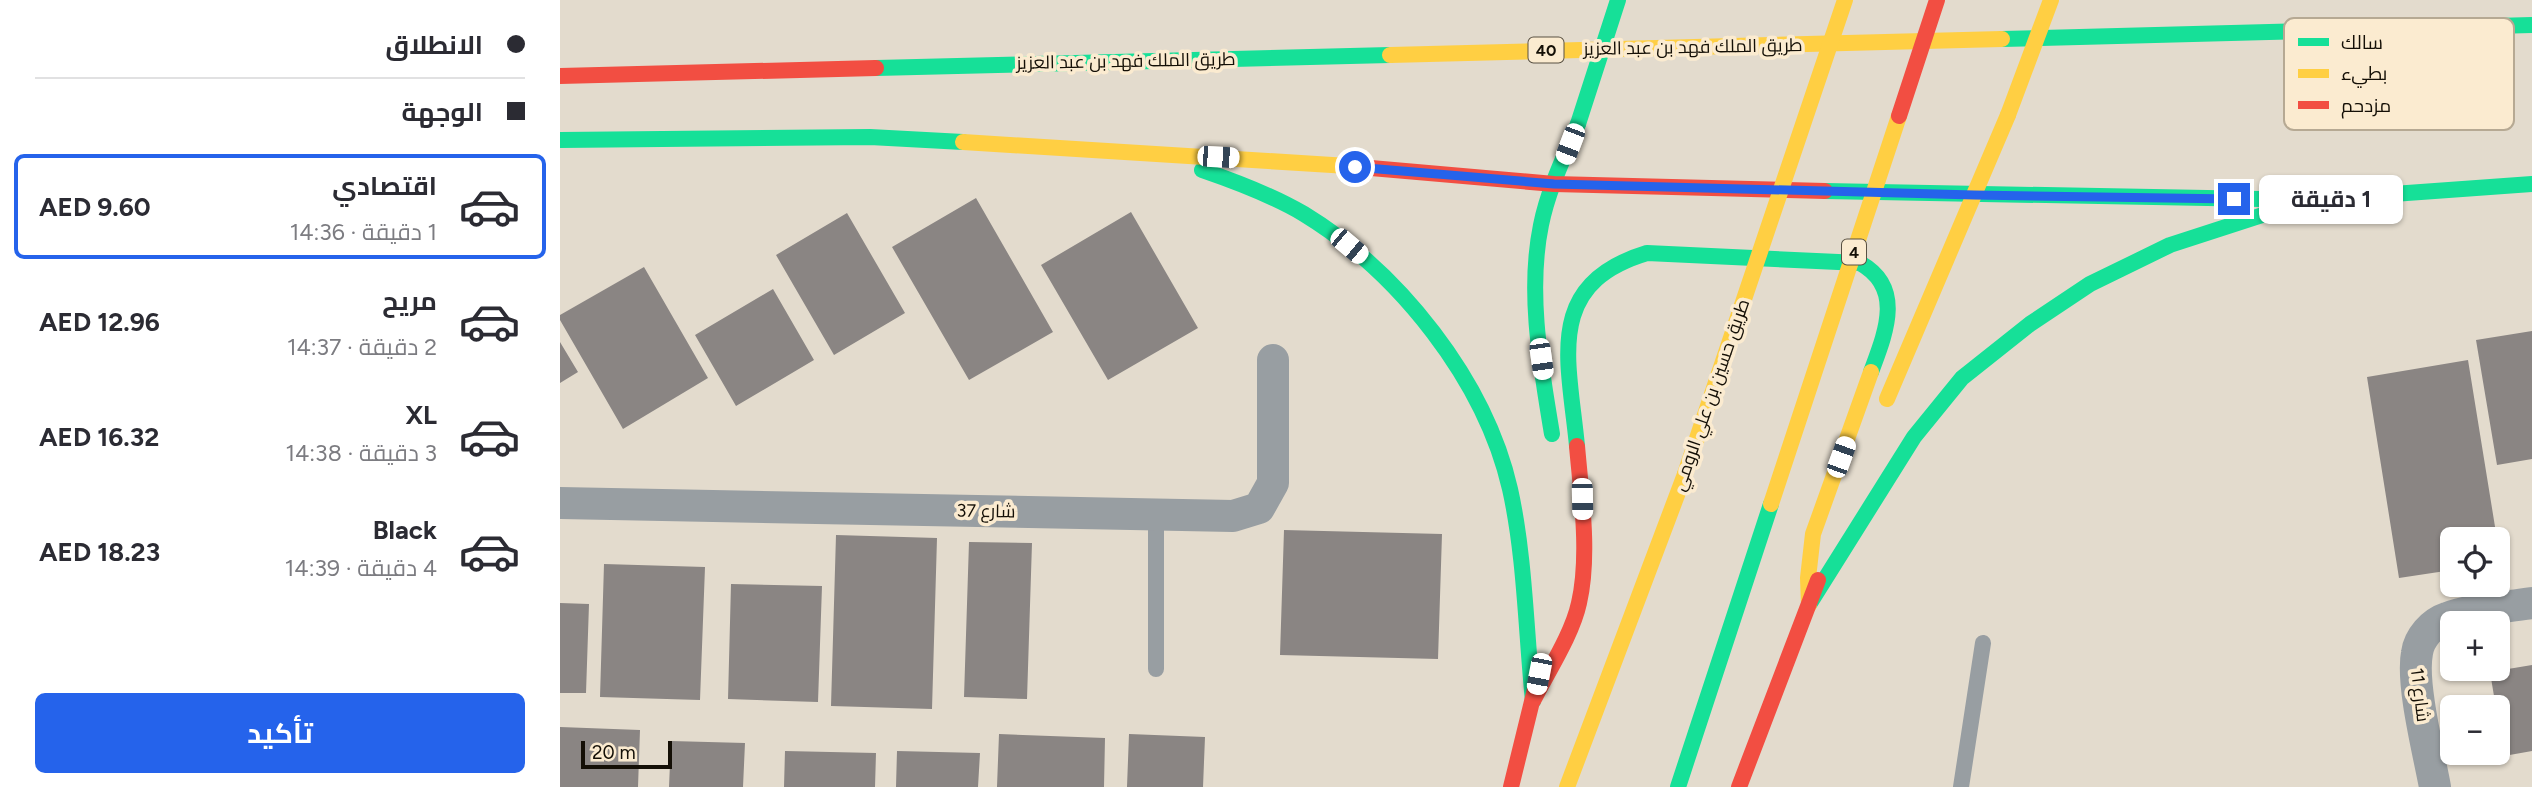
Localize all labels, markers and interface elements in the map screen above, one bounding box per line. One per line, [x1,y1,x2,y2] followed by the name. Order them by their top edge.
[2284,18,2514,130] legend
[385,29,483,61] text: الانطلاق
[2341,31,2383,54] text: سالك
[1582,34,1803,61] street label: طريق الملك فهد بن عبد العزيز
[1528,38,1564,62] road number: 40
[1015,48,1236,75] street label: طريق الملك فهد بن عبد العزيز
[2341,62,2387,88] text: بطيء
[2341,94,2391,119] text: مزدحم
[402,96,483,128] text: الوجهة
[1553,121,1588,167] car
[1197,145,1240,169] car
[1339,151,1371,183] route start
[332,170,437,202] text: اقتصادي
[2258,174,2402,224] callout: 1 دقيقة
[458,175,521,238] icon: car
[2218,183,2250,215] route end
[2291,185,2371,213] text: 1 دقيقة
[39,191,151,223] text: AED 9.60
[290,218,437,246] text: 1 دقيقة · 14:36
[1327,224,1372,268] car
[1842,240,1866,264] road number: 4
[382,285,437,317] text: مريح
[458,290,521,353] icon: car
[1668,296,1757,495] street label: طريق حسين بن علي الرومي
[39,306,160,338] text: AED 12.96
[287,333,437,361] text: 2 دقيقة · 14:37
[1528,337,1555,381] car
[405,399,437,431] text: XL
[458,405,521,468] icon: car
[39,421,159,453] text: AED 16.32
[1824,434,1859,480] car
[286,439,437,467] text: 3 دقيقة · 14:38
[1572,478,1593,520] car
[956,499,1016,524] street label: شارع 37
[373,514,437,546] text: Black
[458,520,521,583] icon: car
[2440,527,2510,765] map controls
[2440,527,2510,597] button: locate
[39,536,160,568] text: AED 18.23
[285,554,437,582] text: 4 دقيقة · 14:39
[2440,611,2510,681] button: +
[1525,651,1554,697] car
[2405,667,2434,723] street label: شارع 11
[35,693,525,773] button: تأكيد
[2440,695,2510,765] button: −
[581,738,672,770] scale bar
[592,741,636,764] text: 20 m

